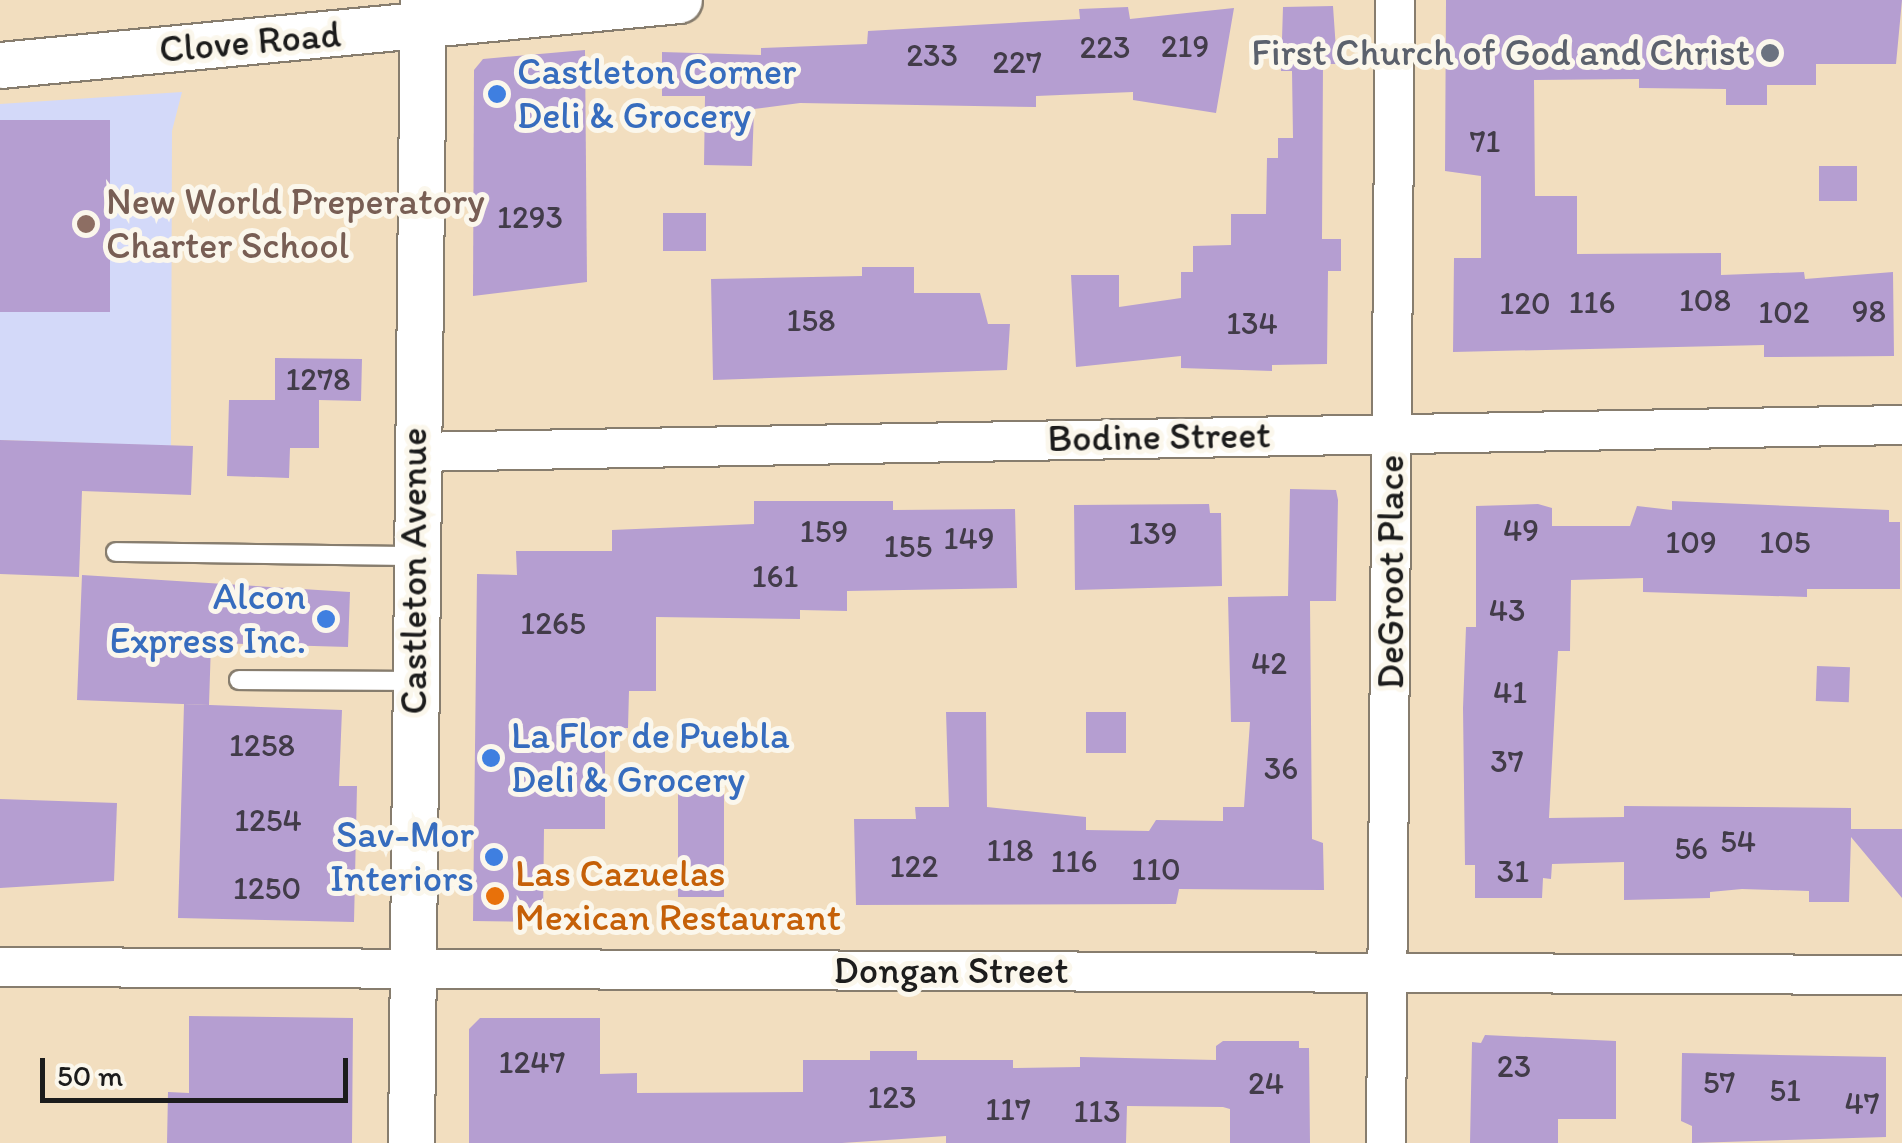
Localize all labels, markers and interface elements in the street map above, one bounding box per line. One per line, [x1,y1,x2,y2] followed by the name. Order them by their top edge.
[158,11,342,73] street label: Clove Road
[1161,27,1209,65] house number: 219
[1079,28,1131,66] house number: 223
[1251,30,1750,76] place label: First Church of God and Christ
[906,36,958,74] house number: 233
[1759,42,1781,64] marker: First Church of God and Christ
[992,43,1042,81] house number: 227
[517,49,796,138] place label: Castleton Corner Deli & Grocery
[486,83,508,105] marker: Castleton Corner Deli & Grocery
[1470,122,1500,160] house number: 71
[106,179,482,268] place label: New World Preperatory Charter School
[497,198,563,236] house number: 1293
[75,213,97,235] marker: New World Preperatory Charter School
[1679,281,1731,319] house number: 108
[1569,283,1615,321] house number: 116
[1499,284,1551,322] house number: 120
[1852,292,1886,330] house number: 98
[1758,293,1810,331] house number: 102
[786,301,836,339] house number: 158
[1226,304,1278,342] house number: 134
[285,360,351,398] house number: 1278
[1047,412,1271,462] street label: Bodine Street
[391,428,437,714] street label: Castleton Avenue
[1368,455,1414,689] street label: DeGroot Place
[1503,511,1539,549] house number: 49
[800,512,848,550] house number: 159
[1128,514,1178,552] house number: 139
[944,519,994,557] house number: 149
[1665,523,1717,561] house number: 109
[1759,523,1811,561] house number: 105
[884,527,932,565] house number: 155
[752,557,798,595] house number: 161
[110,574,306,664] place label: Alcon Express Inc.
[1489,591,1525,629] house number: 43
[520,604,586,642] house number: 1265
[315,608,337,630] marker: Alcon Express Inc.
[1251,644,1287,682] house number: 42
[1493,673,1527,711] house number: 41
[511,713,790,802] place label: La Flor de Puebla Deli & Grocery
[229,726,295,764] house number: 1258
[1490,742,1524,780] house number: 37
[480,747,502,769] marker: La Flor de Puebla Deli & Grocery
[1264,749,1298,787] house number: 36
[234,801,302,839] house number: 1254
[330,812,474,902] place label: Sav-Mor Interiors
[1720,822,1756,860] house number: 54
[1674,829,1708,867] house number: 56
[986,831,1034,869] house number: 118
[1051,842,1097,880] house number: 116
[483,846,505,868] marker: Sav-Mor Interiors
[890,847,938,885] house number: 122
[1131,850,1181,888] house number: 110
[515,851,841,941] place label: Las Cazuelas Mexican Restaurant
[1497,852,1529,890] house number: 31
[233,869,301,907] house number: 1250
[484,885,506,907] marker: Las Cazuelas Mexican Restaurant
[834,948,1068,994] street label: Dongan Street
[45,1038,352,1100] scale bar
[499,1043,565,1081] house number: 1247
[1497,1047,1531,1085] house number: 23
[57,1057,123,1094] text: 50 m
[1703,1063,1735,1101] house number: 57
[1248,1064,1284,1102] house number: 24
[1769,1071,1801,1109] house number: 51
[867,1078,917,1116] house number: 123
[1844,1084,1880,1122] house number: 47
[985,1090,1031,1128] house number: 117
[1073,1092,1121,1130] house number: 113

